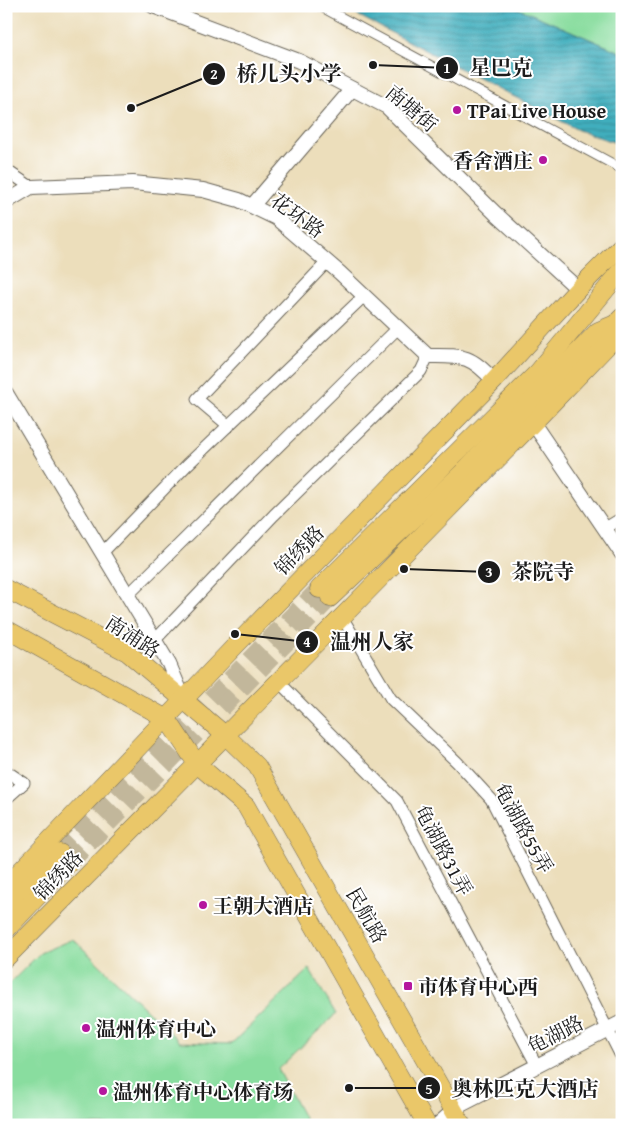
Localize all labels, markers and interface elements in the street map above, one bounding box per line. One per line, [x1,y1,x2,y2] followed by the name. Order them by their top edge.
[434,50,542,86] callout: 星巴克
[470,52,533,83] text: 星巴克
[202,56,352,92] callout: 桥儿头小学
[443,57,451,78] text: 1
[237,58,342,89] text: 桥儿头小学
[210,63,218,84] text: 2
[380,78,444,138] street label: 南塘街
[467,96,606,125] place label: TPai Live House
[451,104,463,116] marker: TPai Live House
[453,146,533,175] place label: 香舍酒庄
[537,154,549,166] marker: 香舍酒庄
[265,186,331,244] street label: 花环路
[268,518,330,582] street label: 锦绣路
[476,554,584,590] callout: 茶院寺
[512,556,575,587] text: 茶院寺
[485,561,493,582] text: 3
[100,608,166,664] street label: 南浦路
[295,624,424,660] callout: 温州人家
[330,626,414,657] text: 温州人家
[303,631,311,652] text: 4
[487,778,561,878] street label: 龟湖路55弄
[408,799,480,901] street label: 龟湖路31弄
[27,843,89,907] street label: 锦绣路
[339,882,395,948] street label: 民航路
[213,891,313,920] place label: 王朝大酒店
[197,899,209,911] marker: 王朝大酒店
[418,972,538,1001] place label: 市体育中心西
[402,980,414,992] marker: 市体育中心西
[522,1007,588,1061] street label: 龟湖路
[96,1014,216,1043] place label: 温州体育中心
[80,1022,92,1034] marker: 温州体育中心
[417,1070,609,1106] callout: 奥林匹克大酒店
[452,1073,599,1104] text: 奥林匹克大酒店
[113,1077,293,1106] place label: 温州体育中心体育场
[425,1078,433,1099] text: 5
[97,1085,109,1097] marker: 温州体育中心体育场

